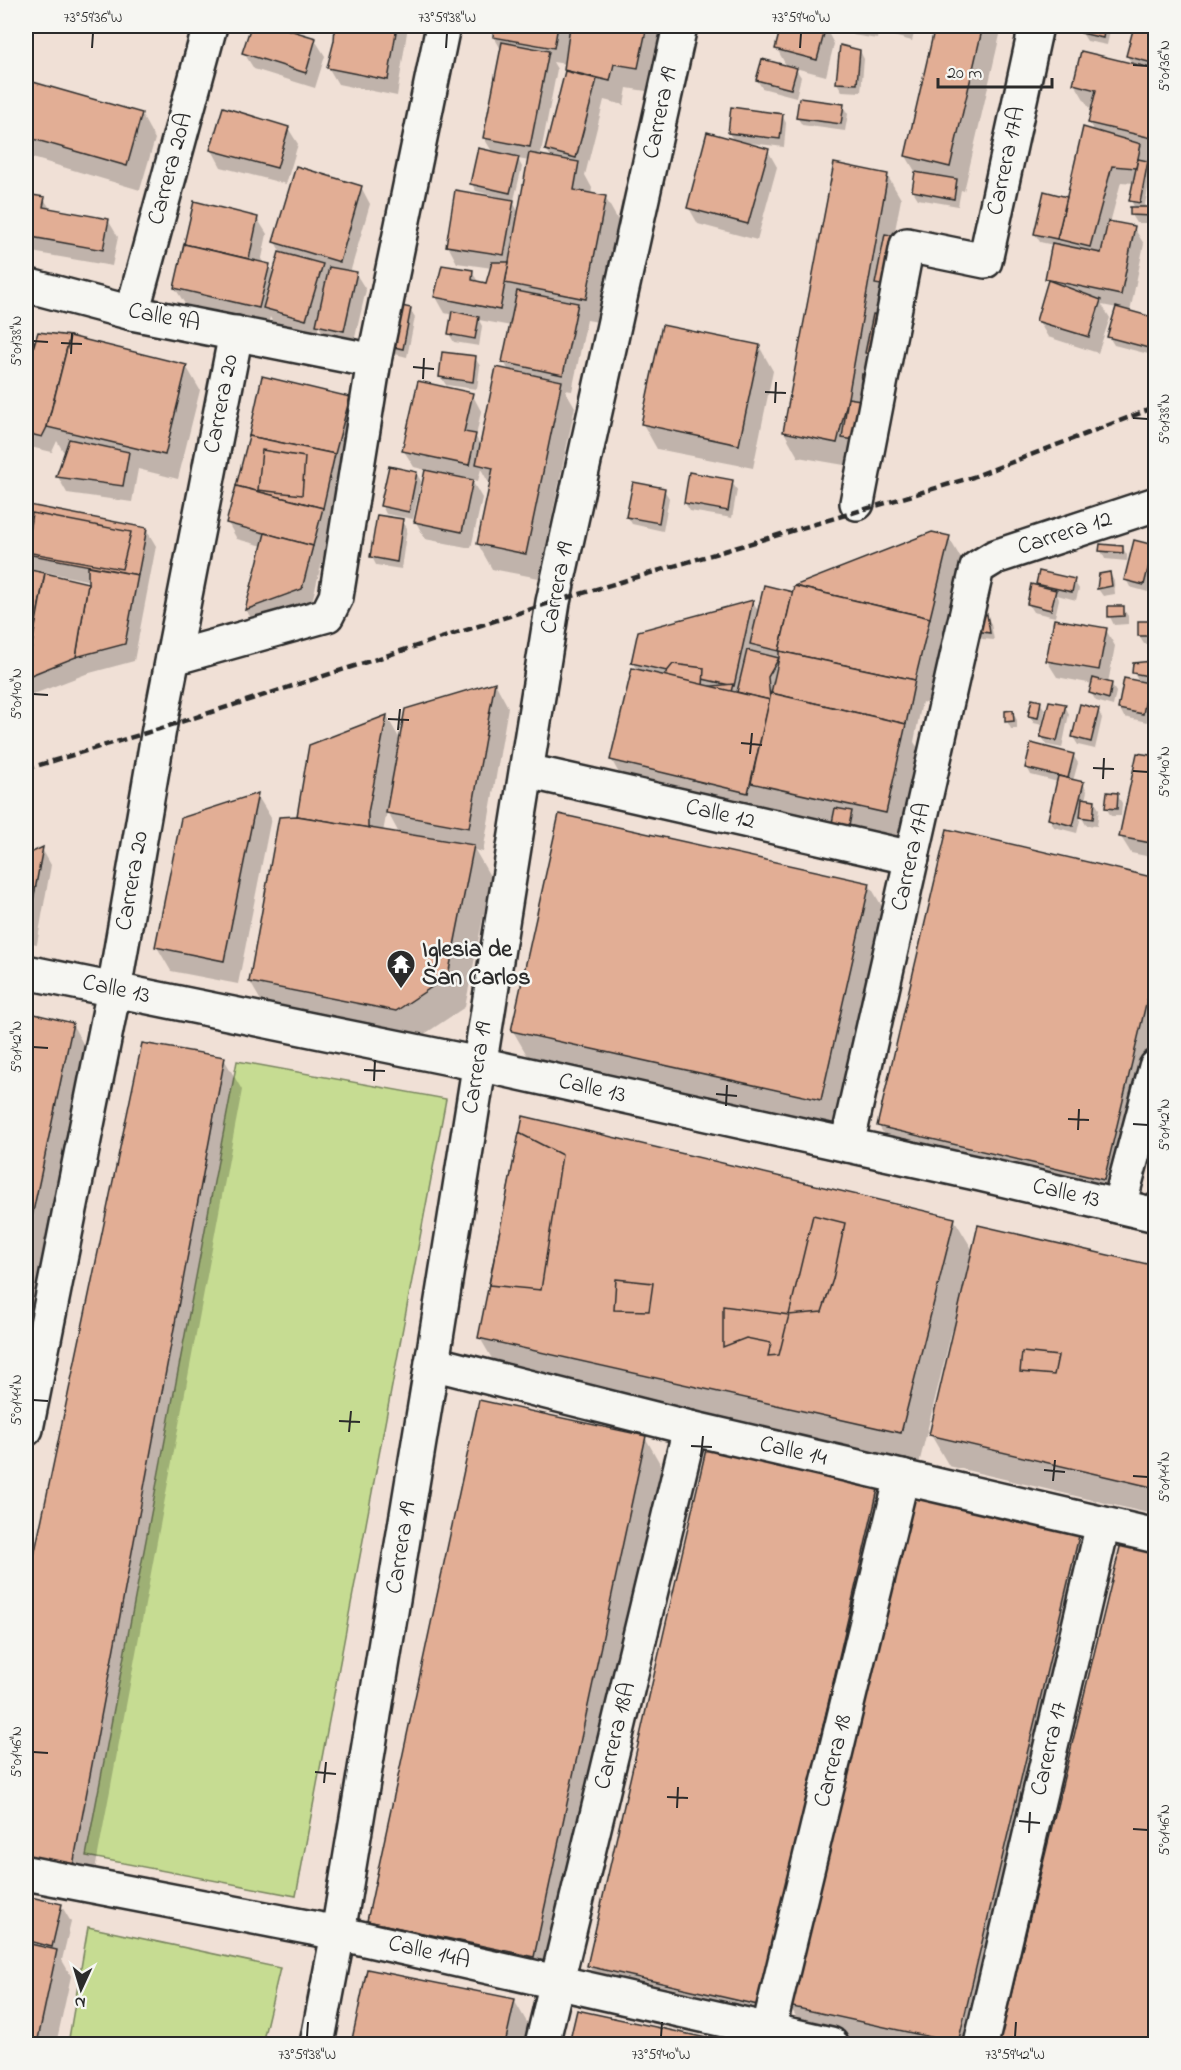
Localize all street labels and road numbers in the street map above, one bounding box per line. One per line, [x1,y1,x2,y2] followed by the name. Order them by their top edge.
[634,63,688,162] street label: Carrera 19
[978,103,1036,219] street label: Carrera 17A
[139,109,203,229] street label: Carrera 20A
[125,294,203,342] street label: Calle 9A
[195,351,249,457] street label: Carrera 20
[1013,502,1117,566] street label: Carrera 12
[532,538,584,637] street label: Carrera 19
[682,790,758,840] street label: Calle 12
[883,799,941,915] street label: Carrera 17A
[107,828,159,934] street label: Carrera 20
[79,966,153,1014] street label: Calle 13
[453,1019,503,1117] street label: Carrera 19
[555,1064,629,1114] street label: Calle 13
[1029,1169,1103,1219] street label: Calle 13
[756,1427,830,1477] street label: Calle 14
[377,1499,427,1597] street label: Carrera 19
[586,1679,646,1793] street label: Carrera 18A
[1022,1698,1078,1800] street label: Carerra 17
[806,1711,862,1811] street label: Carrera 18
[384,1927,474,1979] street label: Calle 14A

